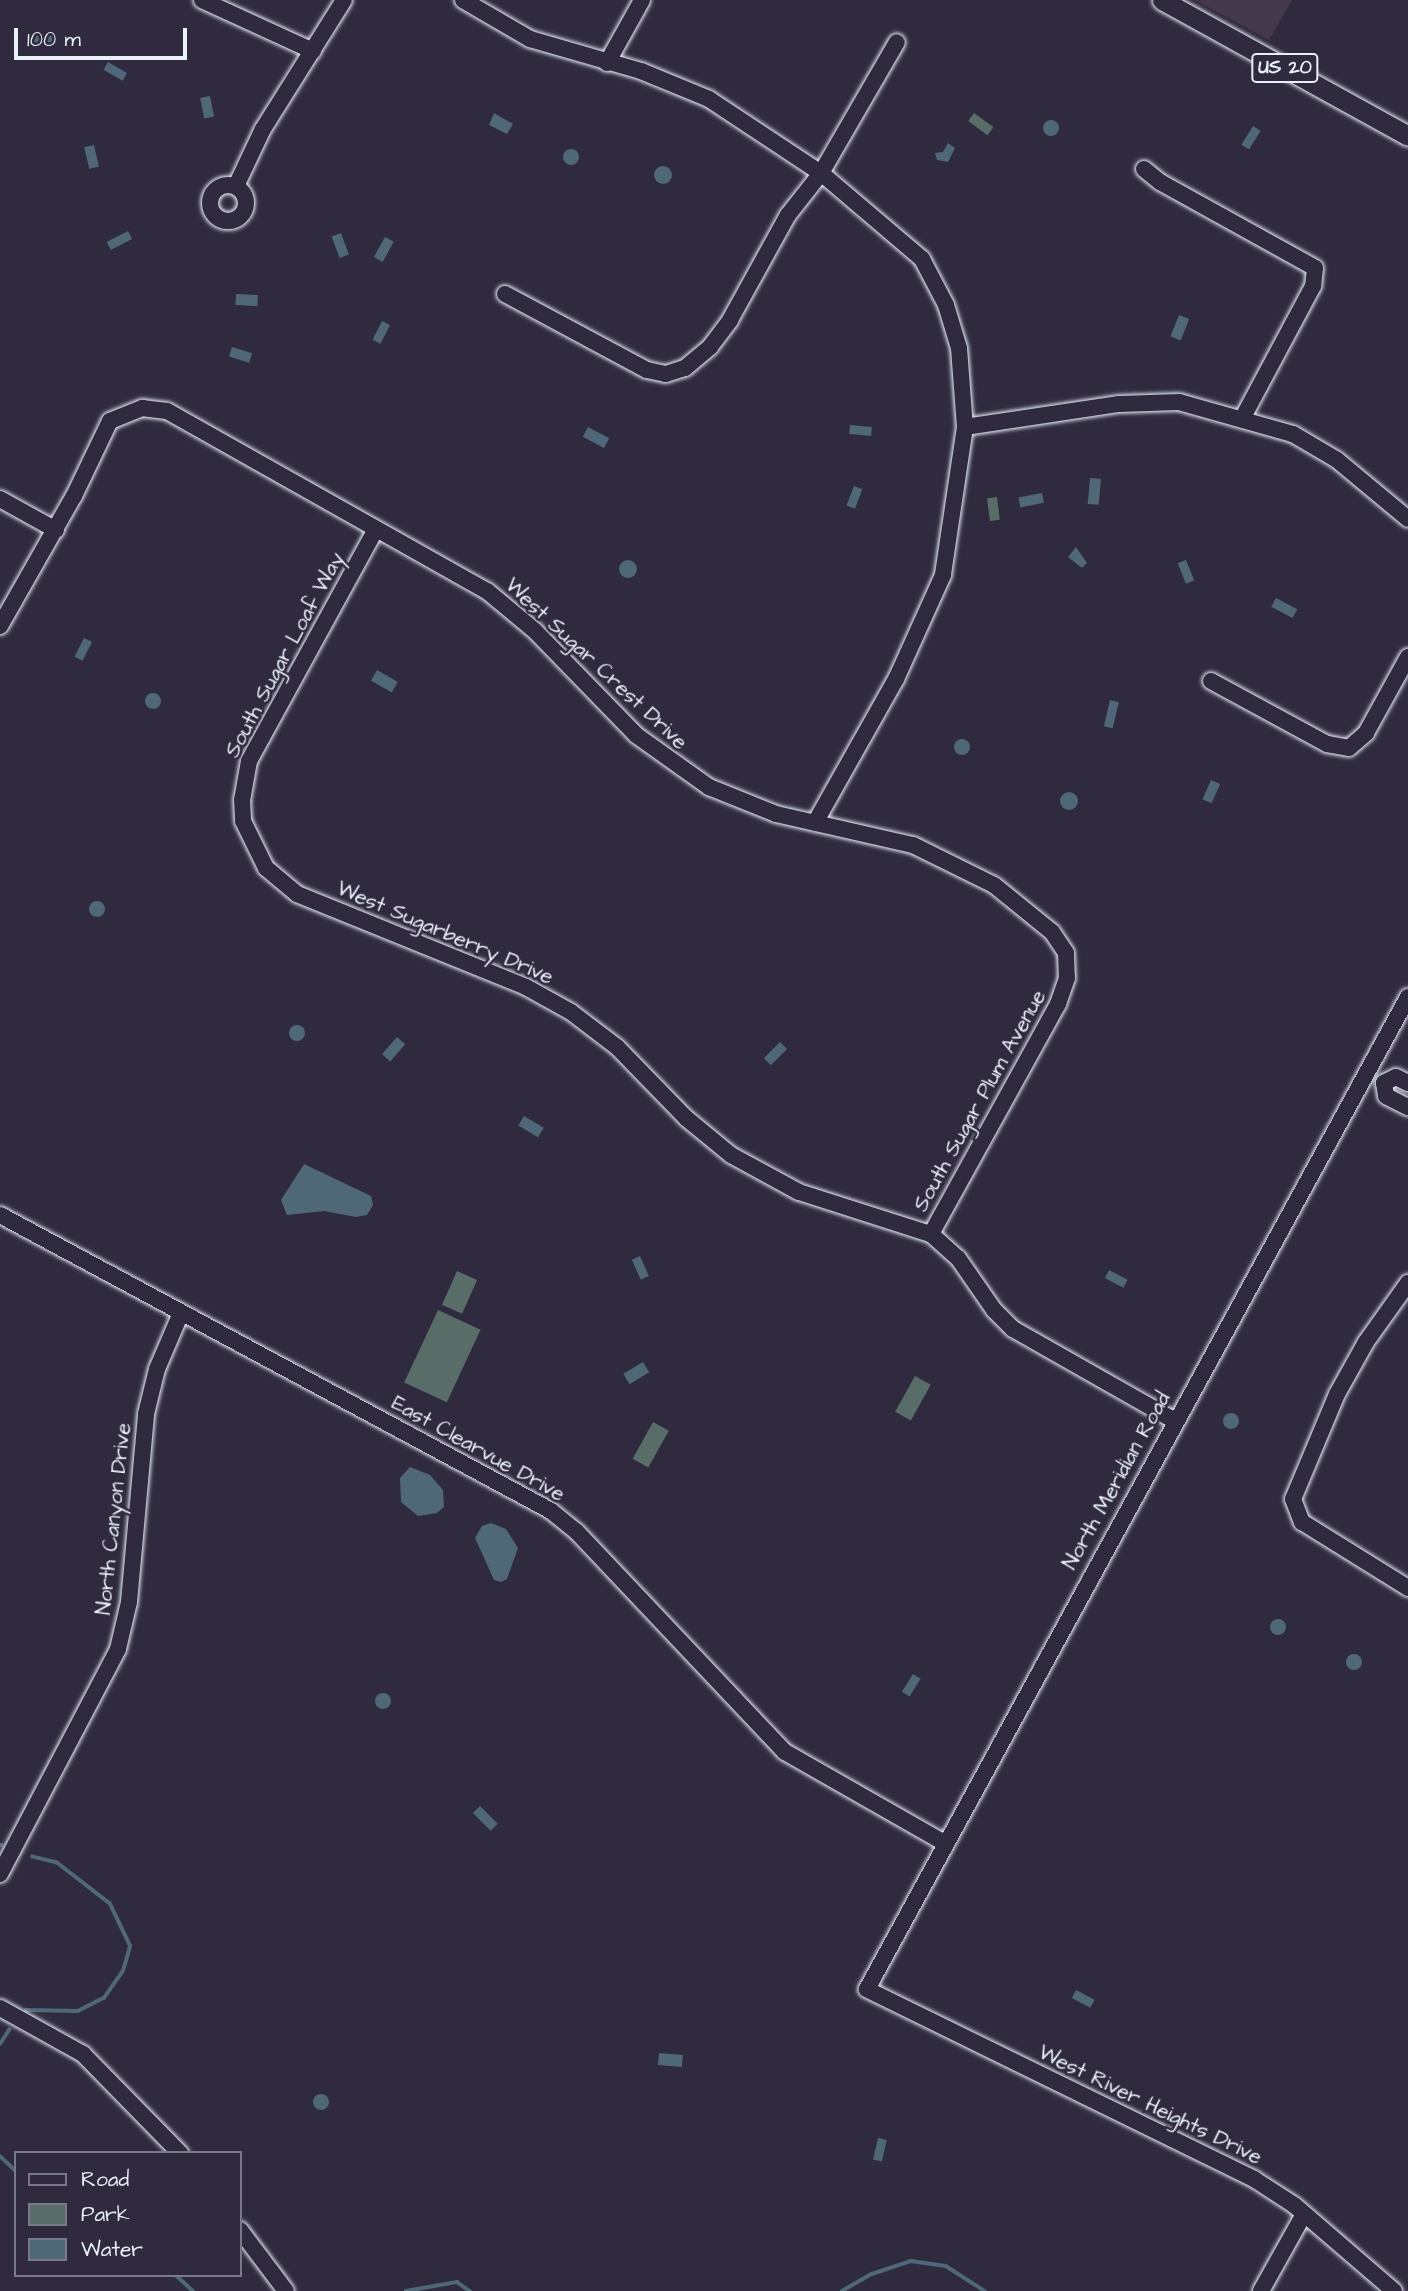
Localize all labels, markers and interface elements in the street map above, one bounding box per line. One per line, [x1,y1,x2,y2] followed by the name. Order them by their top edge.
[18,14,191,58] scale bar
[27,25,81,54] text: 100 m
[1250,52,1320,83] road number: US 20
[220,548,350,762] street label: South Sugar Loaf Way
[500,573,692,755] street label: West Sugar Crest Drive
[333,876,557,990] street label: West Sugarberry Drive
[909,986,1051,1216] street label: South Sugar Plum Avenue
[1058,1388,1176,1574] street label: North Meridian Road
[387,1391,569,1507] street label: East Clearvue Drive
[91,1422,137,1616] street label: North Canyon Drive
[1034,2040,1266,2170] street label: West River Heights Drive
[14,2151,242,2277] legend
[81,2165,129,2194] text: Road
[81,2200,130,2229] text: Park
[81,2235,143,2264] text: Water

